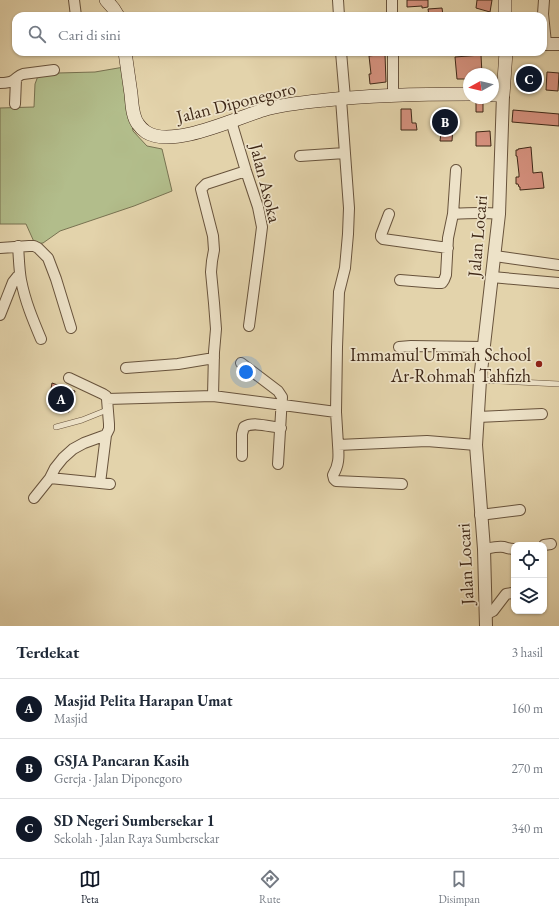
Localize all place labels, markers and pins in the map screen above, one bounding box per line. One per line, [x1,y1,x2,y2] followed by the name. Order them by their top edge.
[516,64,542,94] pin: C
[432,107,458,137] pin: B
[350,343,531,387] place label: Immamul Ummah School Ar-Rohmah Tahfizh
[534,359,544,369] marker: Immamul Ummah School Ar-Rohmah Tahfizh
[48,384,74,414] pin: A

